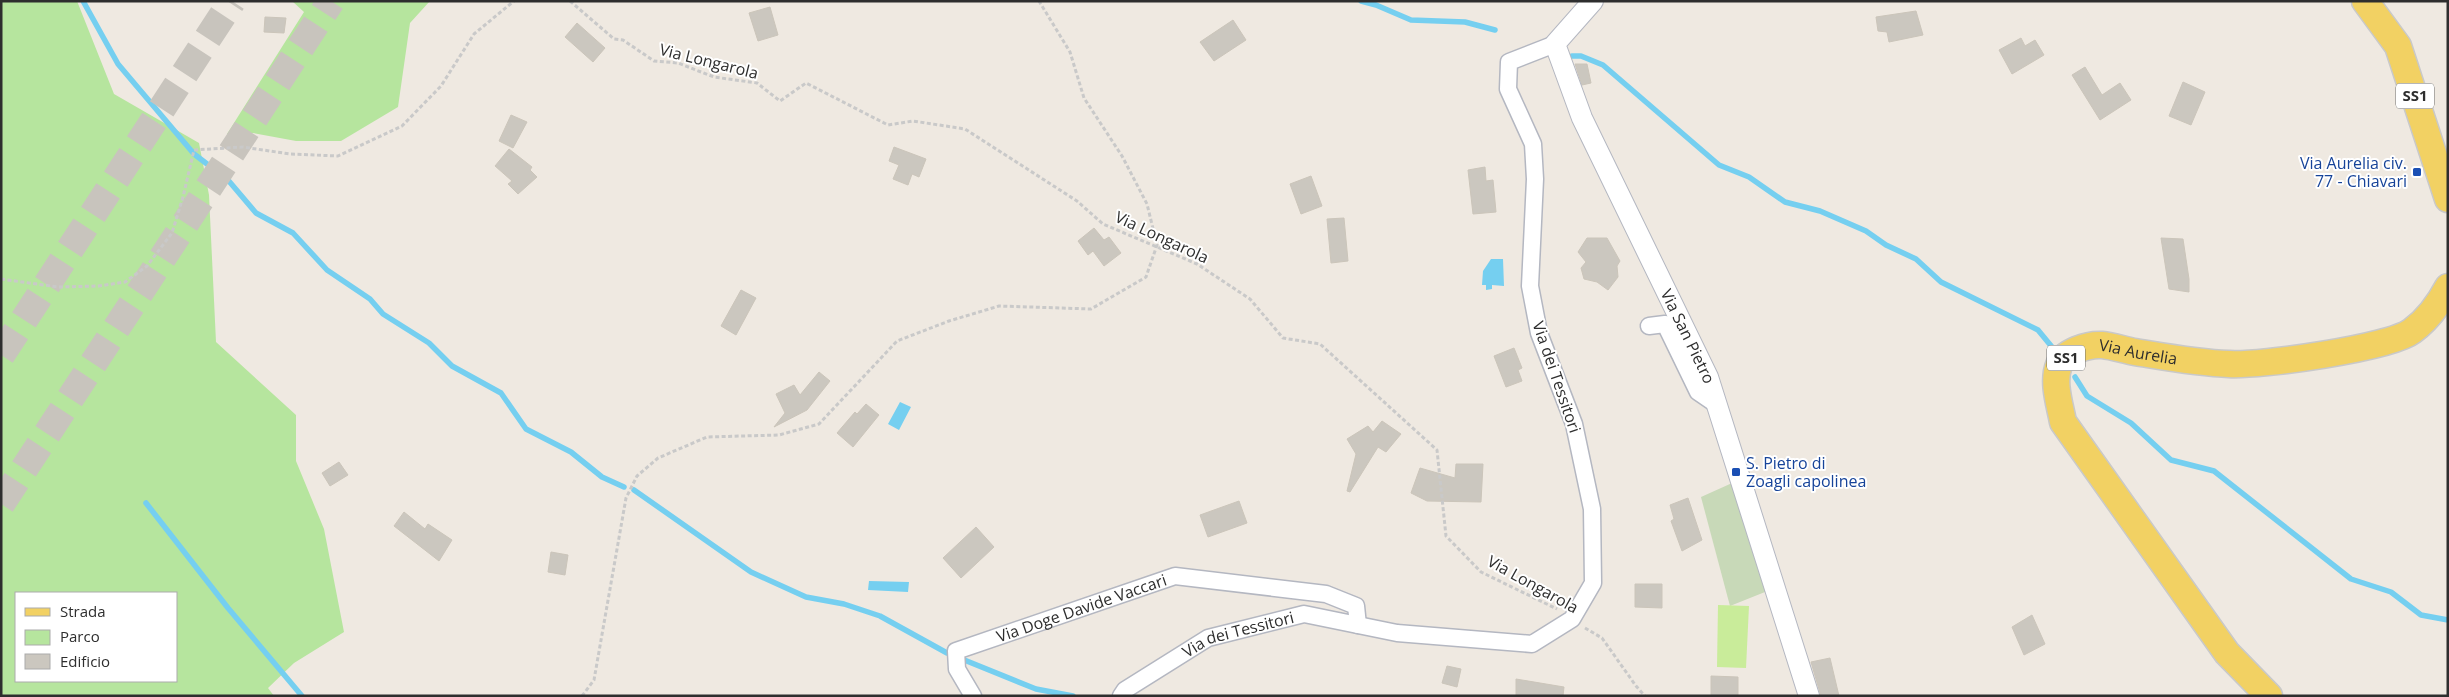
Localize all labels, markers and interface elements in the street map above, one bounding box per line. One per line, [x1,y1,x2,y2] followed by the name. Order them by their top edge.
[657,38,761,84] street label: Via Longarola
[2396,84,2434,108] road number: SS1
[2300,152,2407,192] place label: Via Aurelia civ. 77 - Chiavari
[2411,166,2423,178] marker: Via Aurelia civ. 77 - Chiavari
[1112,206,1212,268] street label: Via Longarola
[1656,285,1720,386] street label: Via San Pietro
[1528,318,1586,436] street label: Via dei Tessitori
[2098,334,2179,370] street label: Via Aurelia
[2047,346,2085,370] road number: SS1
[1746,452,1866,492] place label: S. Pietro di Zoagli capolinea
[1730,466,1742,478] marker: S. Pietro di Zoagli capolinea
[1483,550,1583,618] street label: Via Longarola
[993,569,1169,647] street label: Via Doge Davide Vaccari
[15,592,178,682] legend
[60,601,106,621] text: Strada
[1178,606,1296,662] street label: Via dei Tessitori
[60,626,100,646] text: Parco
[60,651,110,671] text: Edificio

